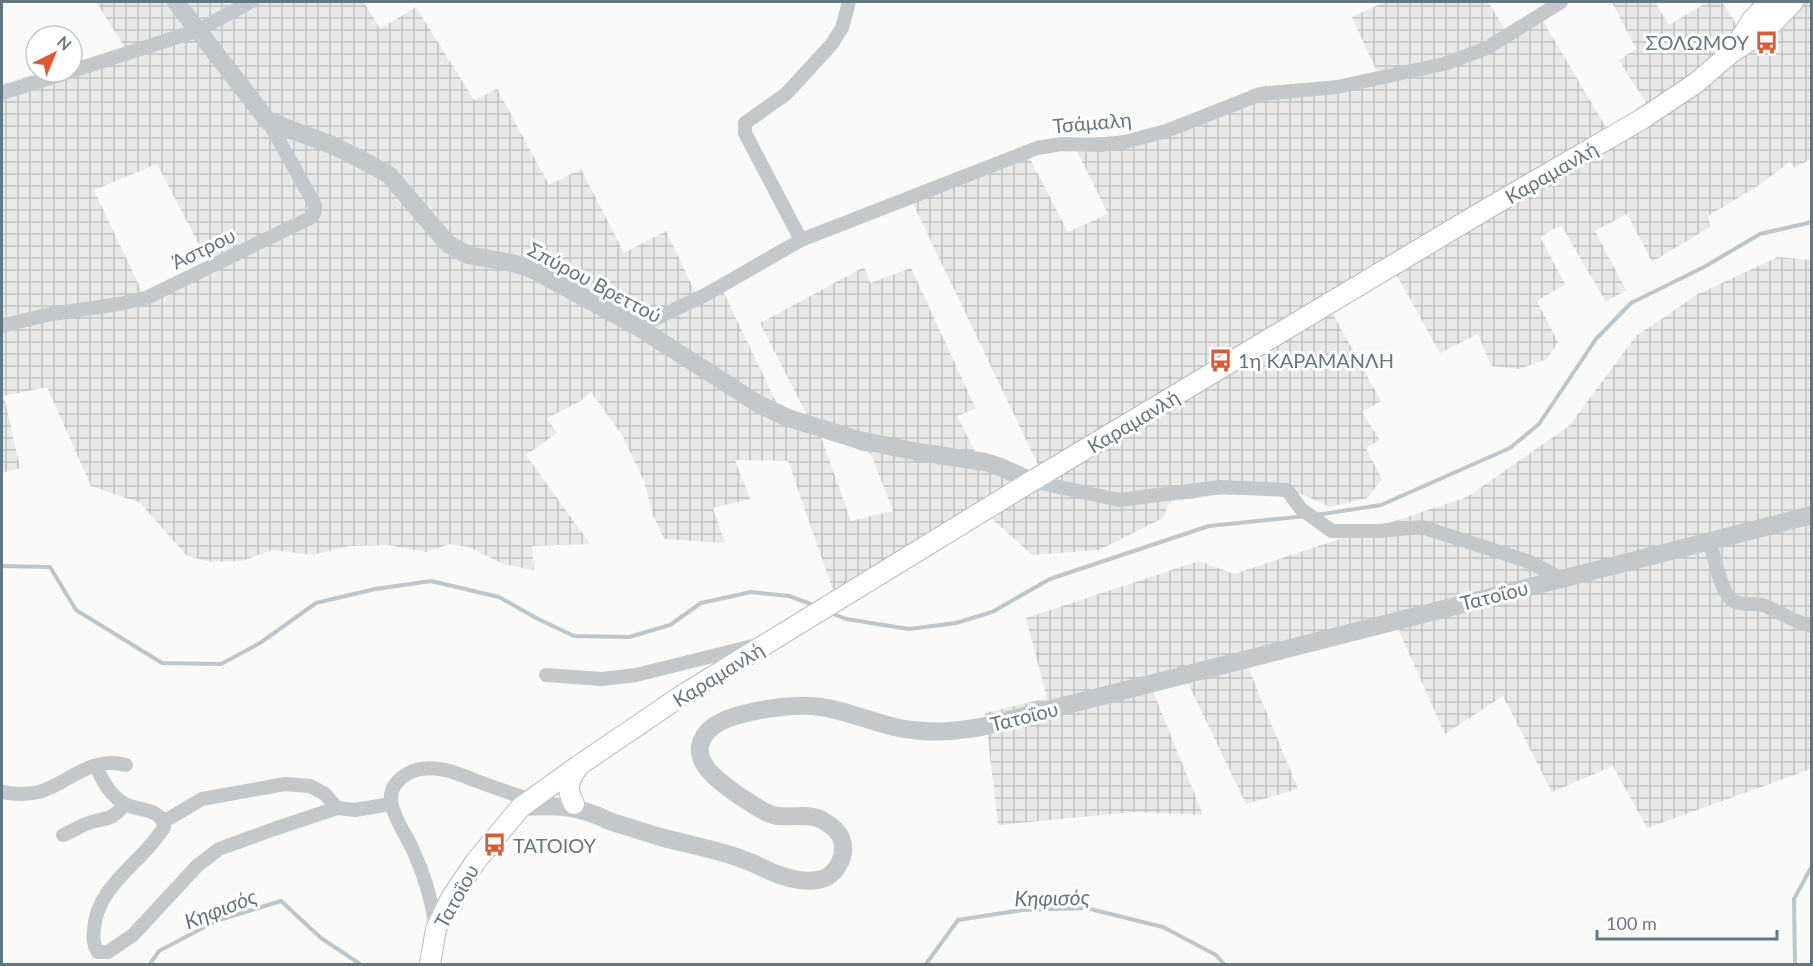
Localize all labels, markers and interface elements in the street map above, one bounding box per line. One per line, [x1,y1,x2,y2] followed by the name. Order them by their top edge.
[24,24,84,84] north arrow
[1754,29,1780,55] bus stop icon: ΣΟΛΩΜΟΥ
[1646,30,1750,54] place label: ΣΟΛΩΜΟΥ
[54,32,76,54] text: N
[1051,107,1133,137] street label: Τσάμαλη
[1500,136,1602,208] street label: Καραμανλή
[167,222,239,274] street label: Άστρου
[524,237,666,327] street label: Σπύρου Βρεττού
[1207,347,1233,373] bus stop icon: 1η ΚΑΡΑΜΑΝΛΗ
[1238,348,1394,372] place label: 1η ΚΑΡΑΜΑΝΛΗ
[1083,384,1183,458] street label: Καραμανλή
[1458,575,1530,615] street label: Τατοΐου
[668,637,768,711] street label: Καραμανλή
[988,696,1060,736] street label: Τατοΐου
[482,832,508,858] bus stop icon: ΤΑΤΟΙΟΥ
[513,833,597,857] place label: ΤΑΤΟΙΟΥ
[429,860,483,932] street label: Τατοΐου
[180,883,260,933] water label: Κηφισός
[1014,884,1091,910] water label: Κηφισός
[1597,903,1777,941] scale bar
[1606,912,1657,934] text: 100 m

